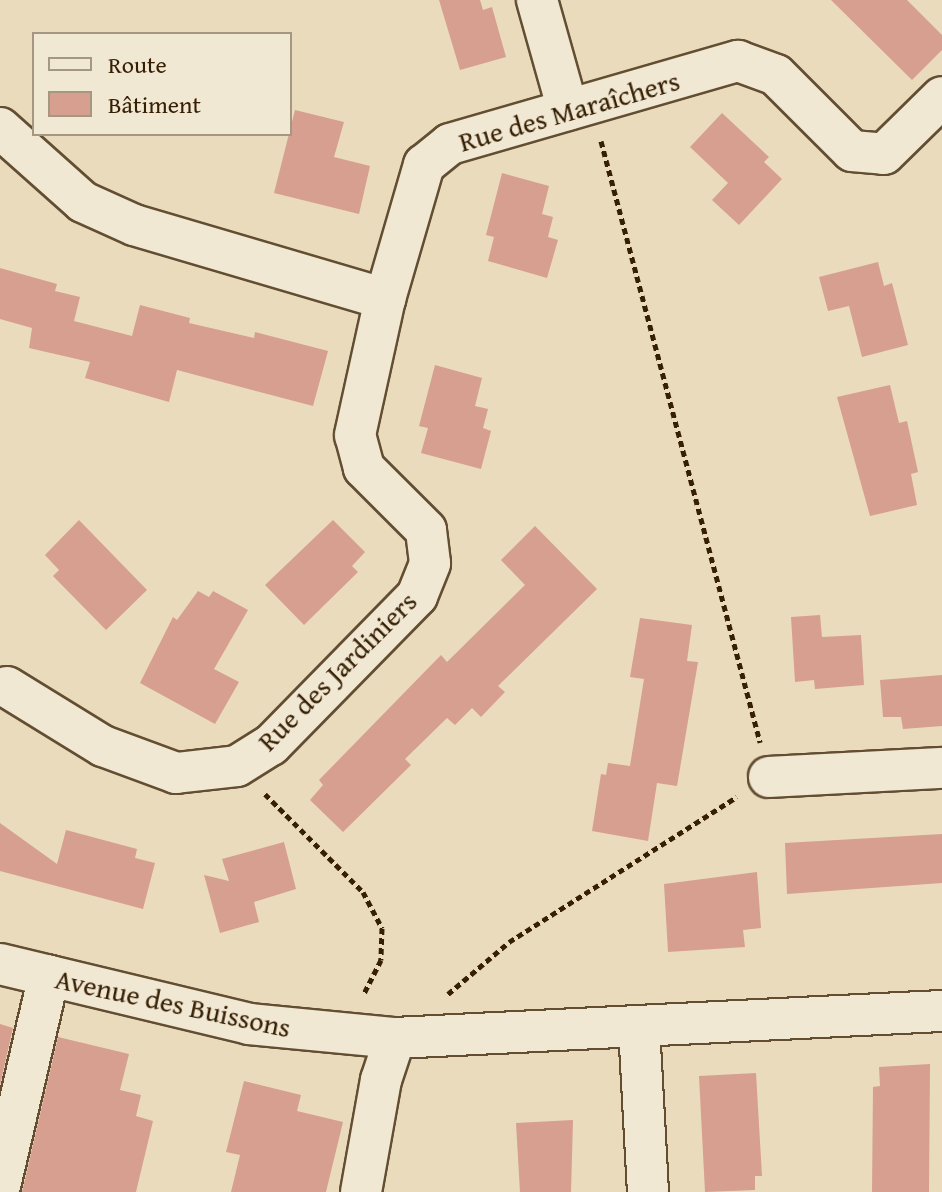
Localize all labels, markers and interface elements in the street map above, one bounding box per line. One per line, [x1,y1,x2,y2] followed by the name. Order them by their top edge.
[32,32,292,136] legend
[108,47,167,82] text: Route
[455,63,683,159] street label: Rue des Maraîchers
[108,87,201,122] text: Bâtiment
[250,584,424,758] street label: Rue des Jardiniers
[52,962,294,1044] street label: Avenue des Buissons

